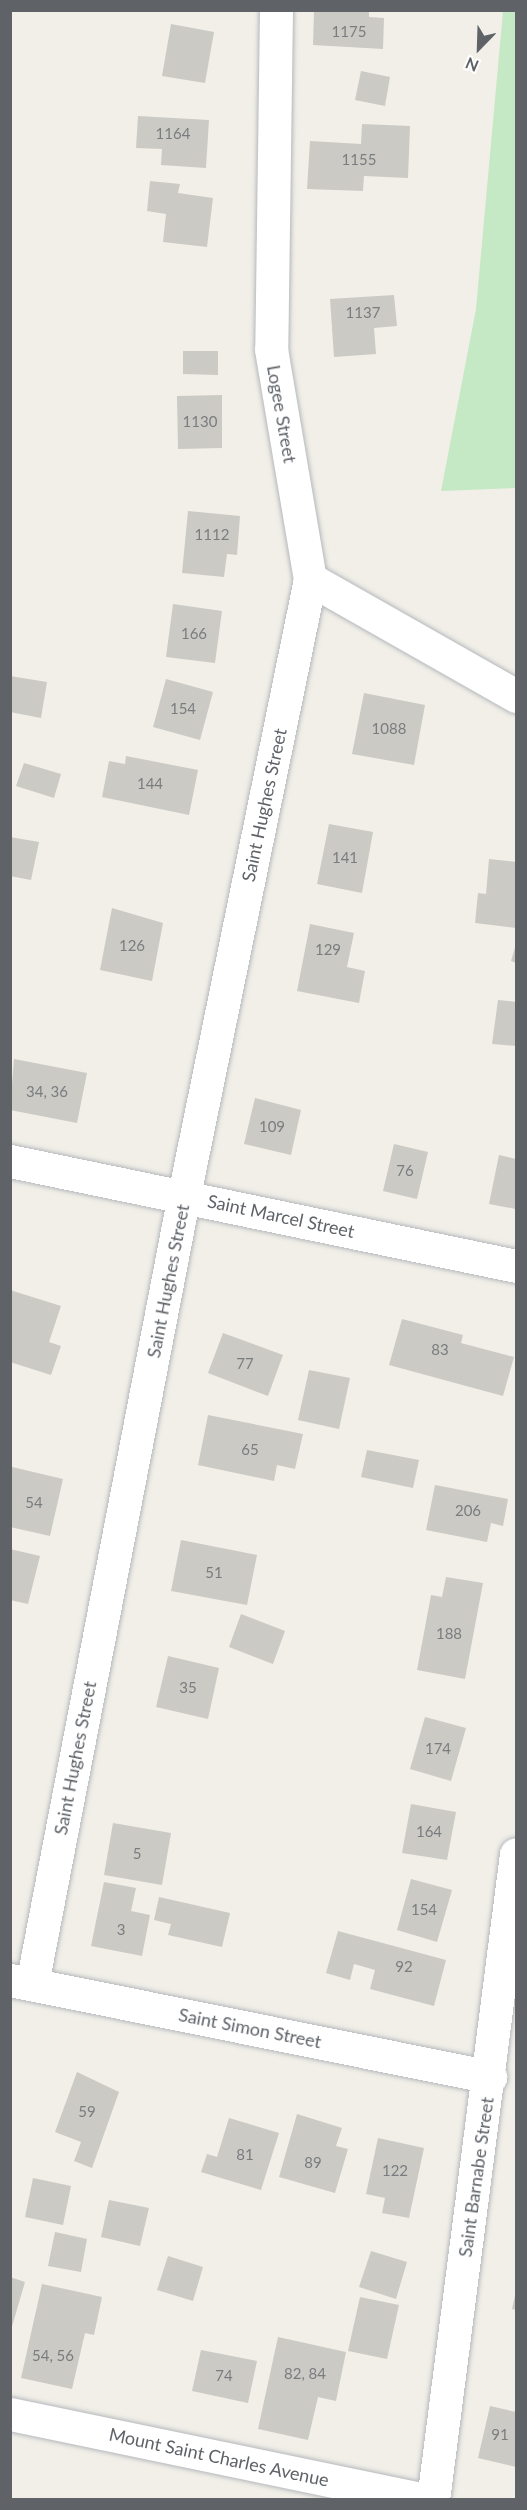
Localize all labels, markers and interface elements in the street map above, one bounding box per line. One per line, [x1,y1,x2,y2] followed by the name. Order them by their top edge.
[449,18,509,78] north arrow
[332,23,366,41] house number: 1175
[462,54,481,76] text: N
[156,125,190,143] house number: 1164
[342,151,376,169] house number: 1155
[346,304,380,322] house number: 1137
[263,363,301,465] street label: Logee Street
[183,413,217,431] house number: 1130
[195,526,229,544] house number: 1112
[181,625,207,643] house number: 166
[170,700,196,718] house number: 154
[372,720,406,738] house number: 1088
[237,726,291,884] street label: Saint Hughes Street
[137,775,163,793] house number: 144
[332,849,358,867] house number: 141
[119,937,145,955] house number: 126
[315,941,341,959] house number: 129
[26,1083,68,1101] house number: 34, 36
[259,1118,285,1136] house number: 109
[396,1162,414,1180] house number: 76
[206,1190,356,1242] street label: Saint Marcel Street
[142,1202,194,1360] street label: Saint Hughes Street
[431,1341,449,1359] house number: 83
[236,1355,254,1373] house number: 77
[241,1441,259,1459] house number: 65
[25,1494,43,1512] house number: 54
[455,1502,481,1520] house number: 206
[205,1564,223,1582] house number: 51
[436,1625,462,1643] house number: 188
[49,1679,101,1837] street label: Saint Hughes Street
[179,1679,197,1697] house number: 35
[425,1740,451,1758] house number: 174
[416,1823,442,1841] house number: 164
[133,1845,141,1863] house number: 5
[411,1901,437,1919] house number: 154
[117,1921,125,1939] house number: 3
[395,1958,413,1976] house number: 92
[177,2004,323,2052] street label: Saint Simon Street
[454,2096,498,2258] street label: Saint Barnabe Street
[78,2103,96,2121] house number: 59
[236,2146,254,2164] house number: 81
[304,2154,322,2172] house number: 89
[382,2162,408,2180] house number: 122
[32,2347,74,2365] house number: 54, 56
[284,2365,326,2383] house number: 82, 84
[215,2367,233,2385] house number: 74
[107,2423,331,2491] street label: Mount Saint Charles Avenue
[491,2426,509,2444] house number: 91

